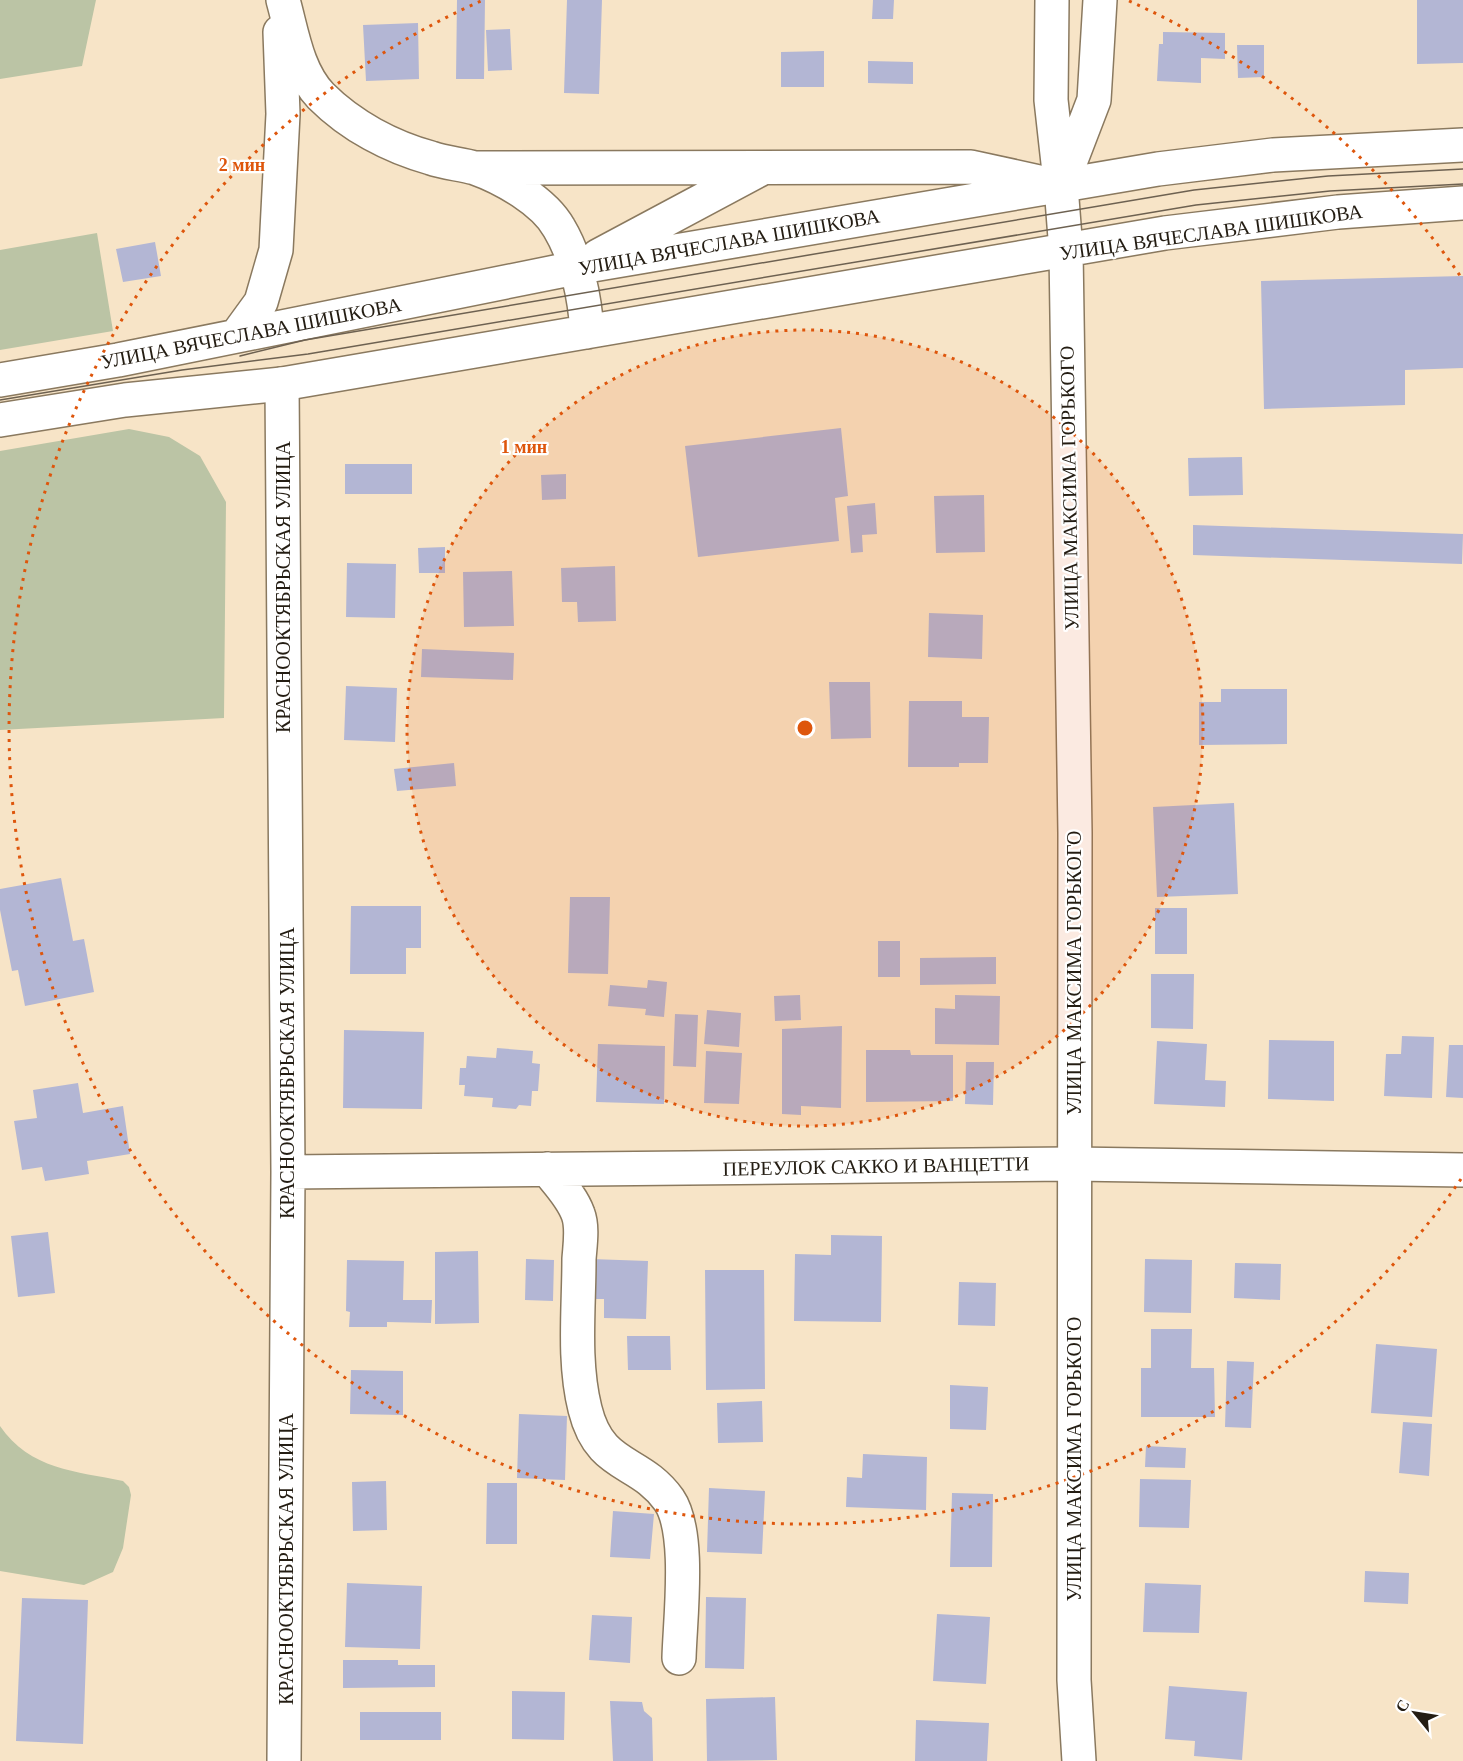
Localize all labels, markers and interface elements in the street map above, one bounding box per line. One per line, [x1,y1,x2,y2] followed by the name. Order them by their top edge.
[219,155,265,175] text: 2 мин
[1058,200,1365,265] street label: УЛИЦА ВЯЧЕСЛАВА ШИШКОВА
[577,205,882,280] street label: УЛИЦА ВЯЧЕСЛАВА ШИШКОВА
[99,293,404,374] street label: УЛИЦА ВЯЧЕСЛАВА ШИШКОВА
[1056,345,1083,631] street label: УЛИЦА МАКСИМА ГОРЬКОГО
[501,437,547,457] text: 1 мин
[272,440,295,733] street label: КРАСНООКТЯБРЬСКАЯ УЛИЦА
[795,718,815,738] centre of rings
[1063,831,1086,1115] street label: УЛИЦА МАКСИМА ГОРЬКОГО
[276,926,299,1219] street label: КРАСНООКТЯБРЬСКАЯ УЛИЦА
[723,1152,1029,1181] street label: ПЕРЕУЛОК САККО И ВАНЦЕТТИ
[1063,1317,1086,1601] street label: УЛИЦА МАКСИМА ГОРЬКОГО
[275,1412,298,1705] street label: КРАСНООКТЯБРЬСКАЯ УЛИЦА
[1385,1683,1445,1743] north arrow
[1392,1696,1413,1715] text: С

